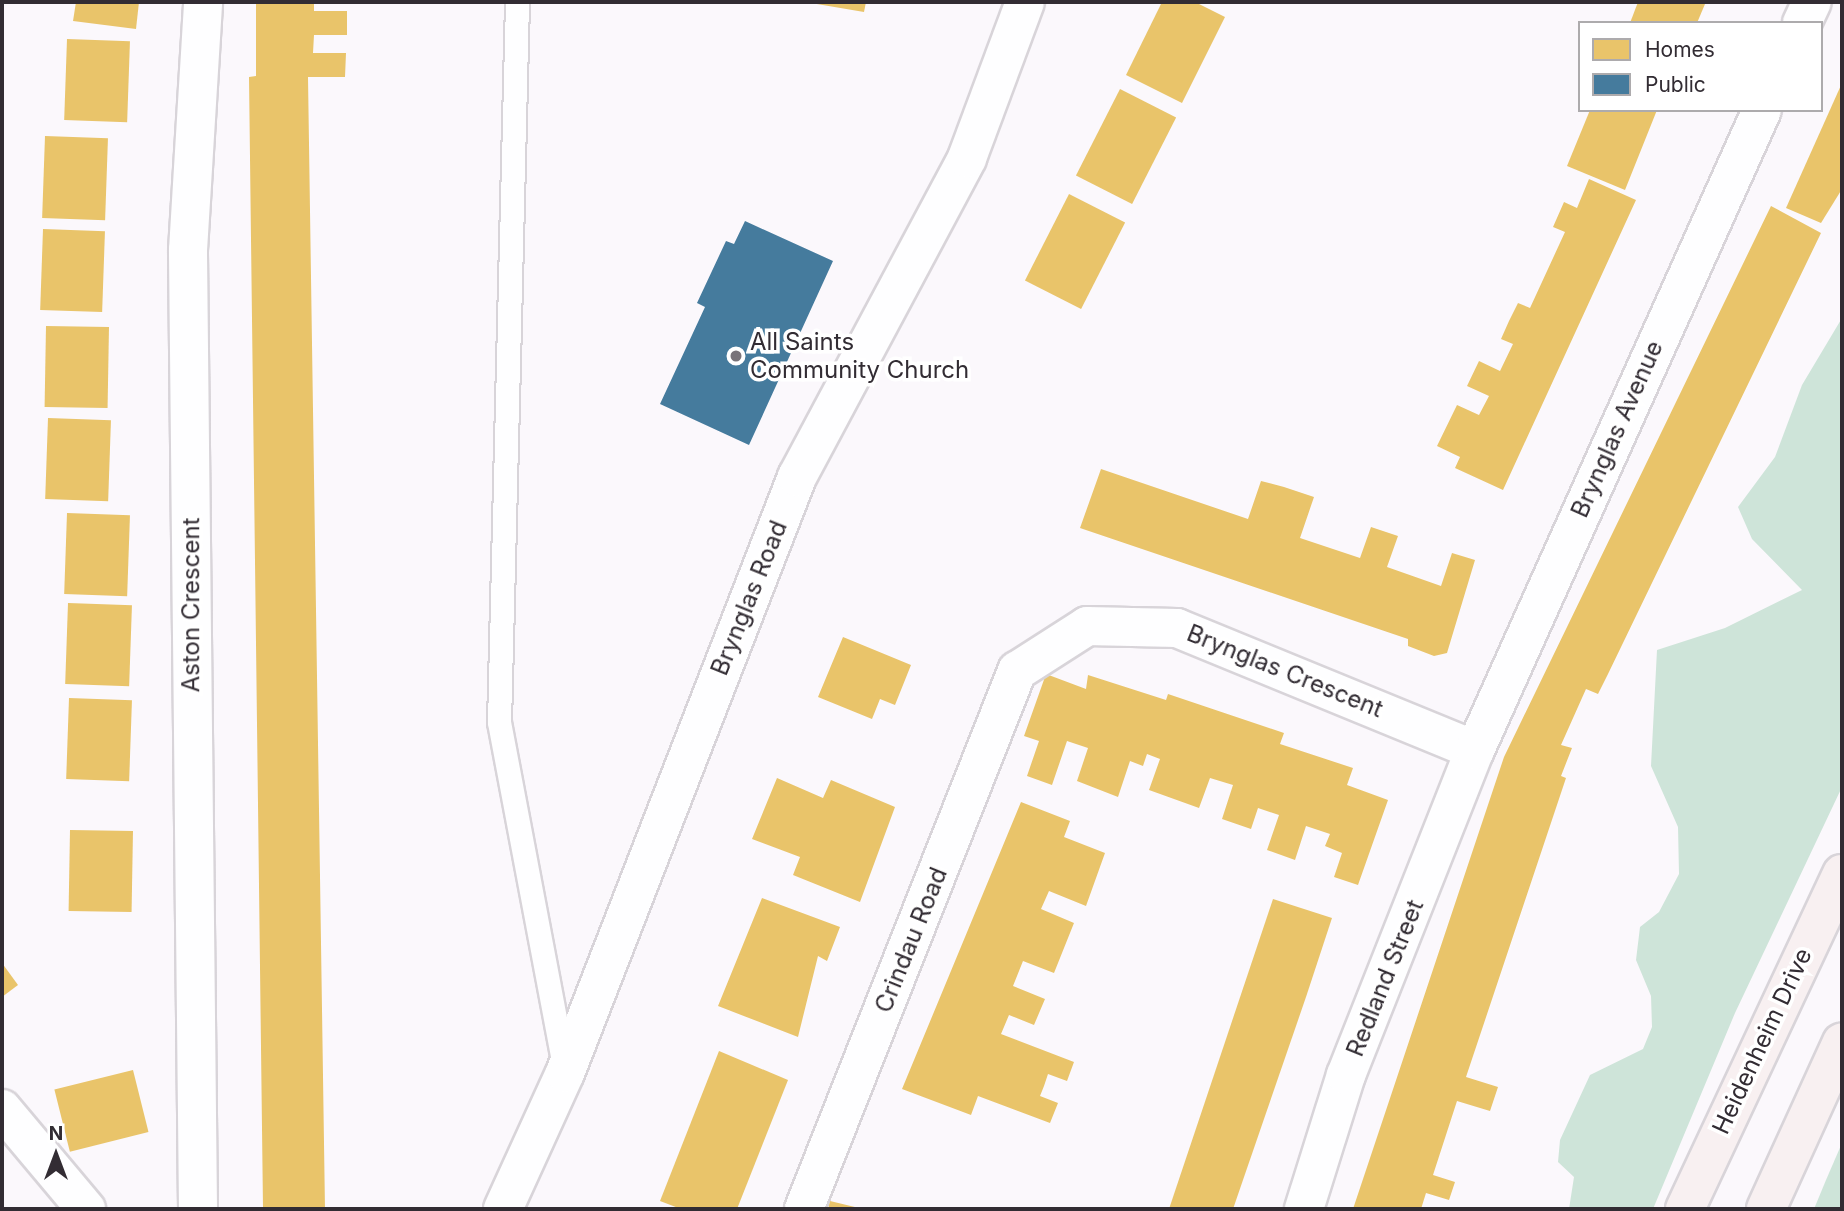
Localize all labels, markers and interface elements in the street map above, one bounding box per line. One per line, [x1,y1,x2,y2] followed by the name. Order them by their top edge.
[1578,21,1823,112] legend
[1645,37,1715,62] text: Homes
[1645,72,1706,97] text: Public
[750,328,969,384] place label: All Saints Community Church
[1565,336,1669,522] street label: Brynglas Avenue
[728,348,744,364] marker: All Saints Community Church
[705,517,793,679] street label: Brynglas Road
[177,518,205,692] street label: Aston Crescent
[1183,619,1387,723] street label: Brynglas Crescent
[869,863,953,1017] street label: Crindau Road
[1340,895,1430,1061] street label: Redland Street
[1706,943,1818,1139] street label: Heidenheim Drive
[21,1120,91,1190] north arrow
[49,1122,63,1145] text: N

